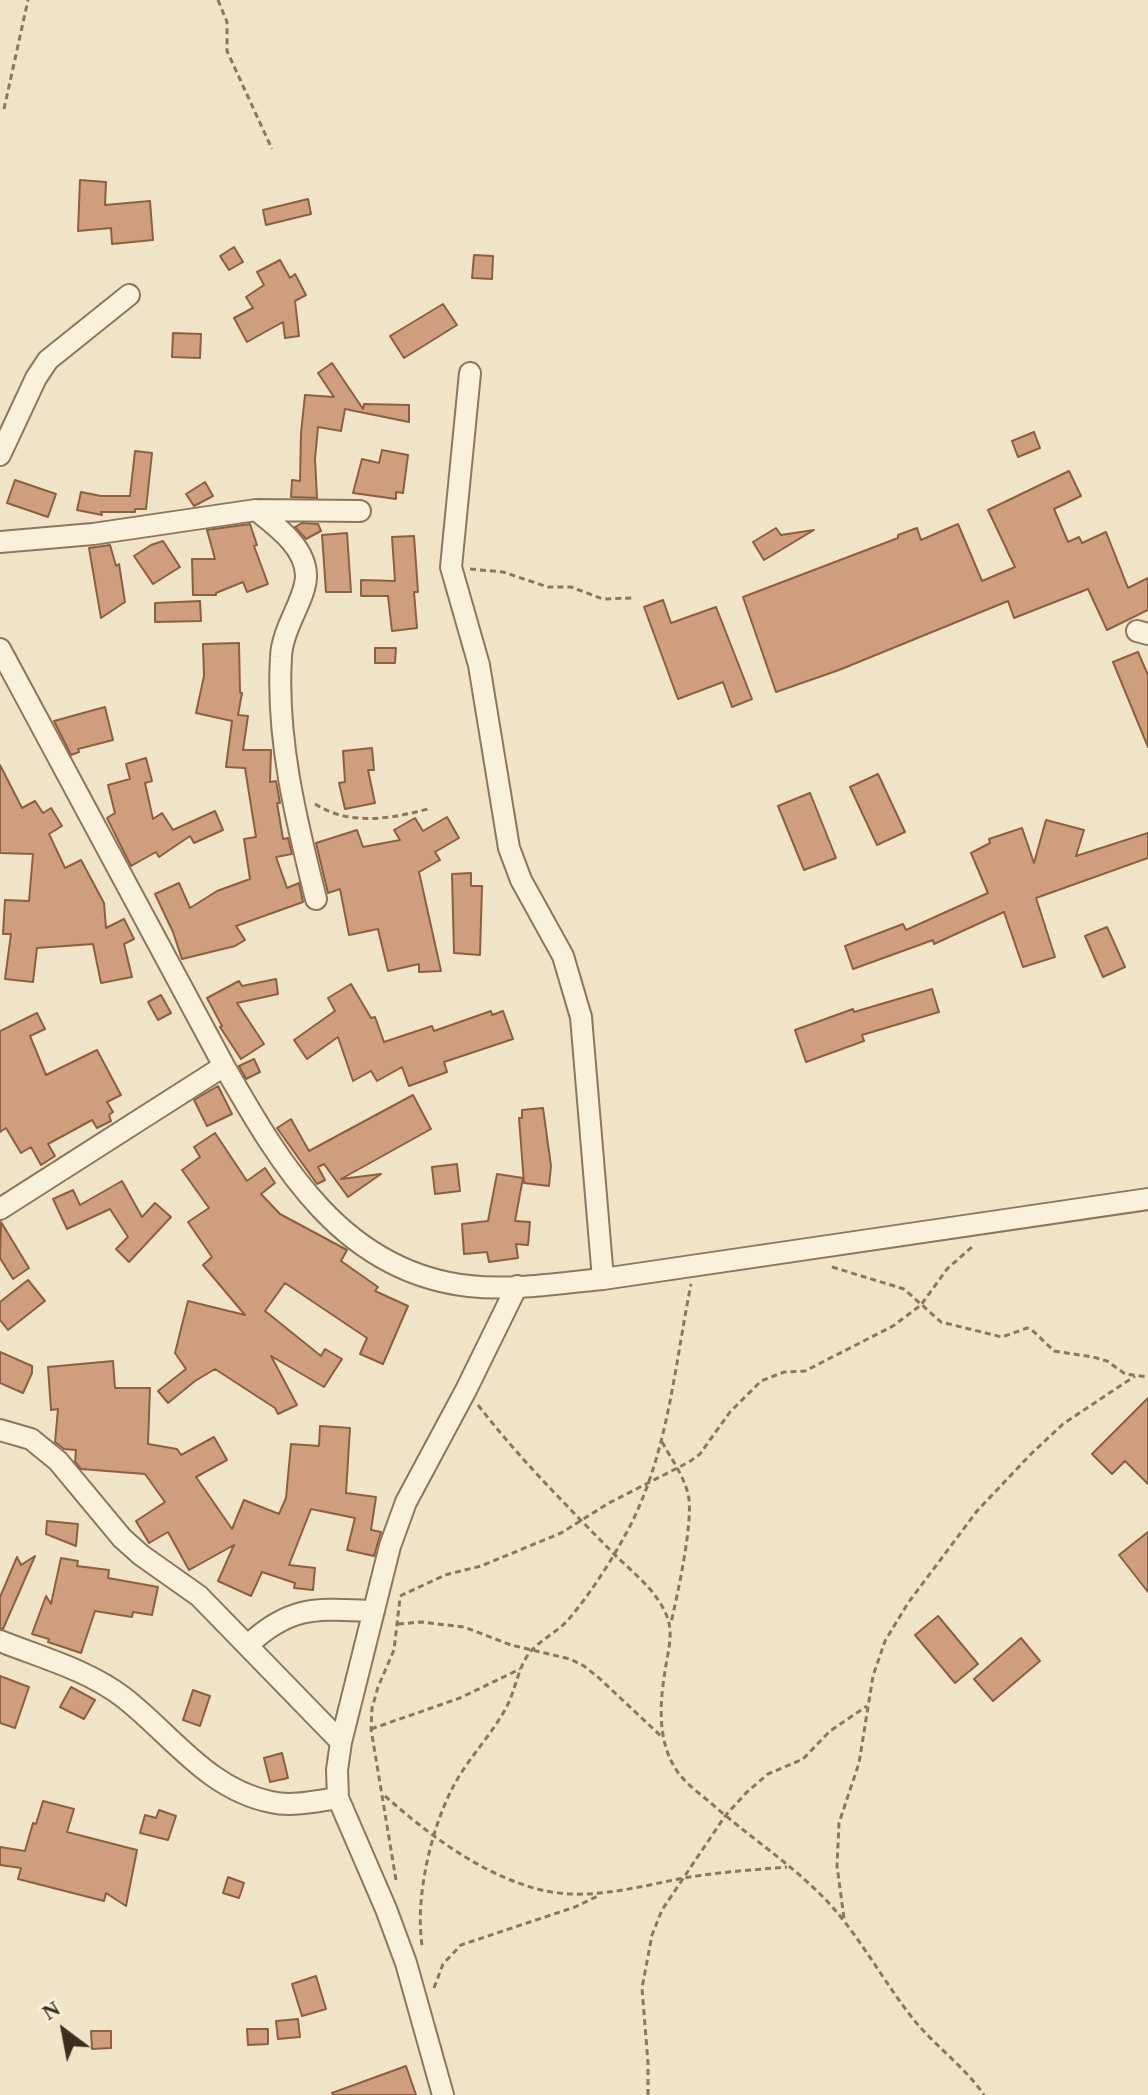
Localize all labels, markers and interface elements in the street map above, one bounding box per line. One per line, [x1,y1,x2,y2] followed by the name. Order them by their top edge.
[24,1991,104,2071] north arrow
[38,1995,64,2025] text: N

